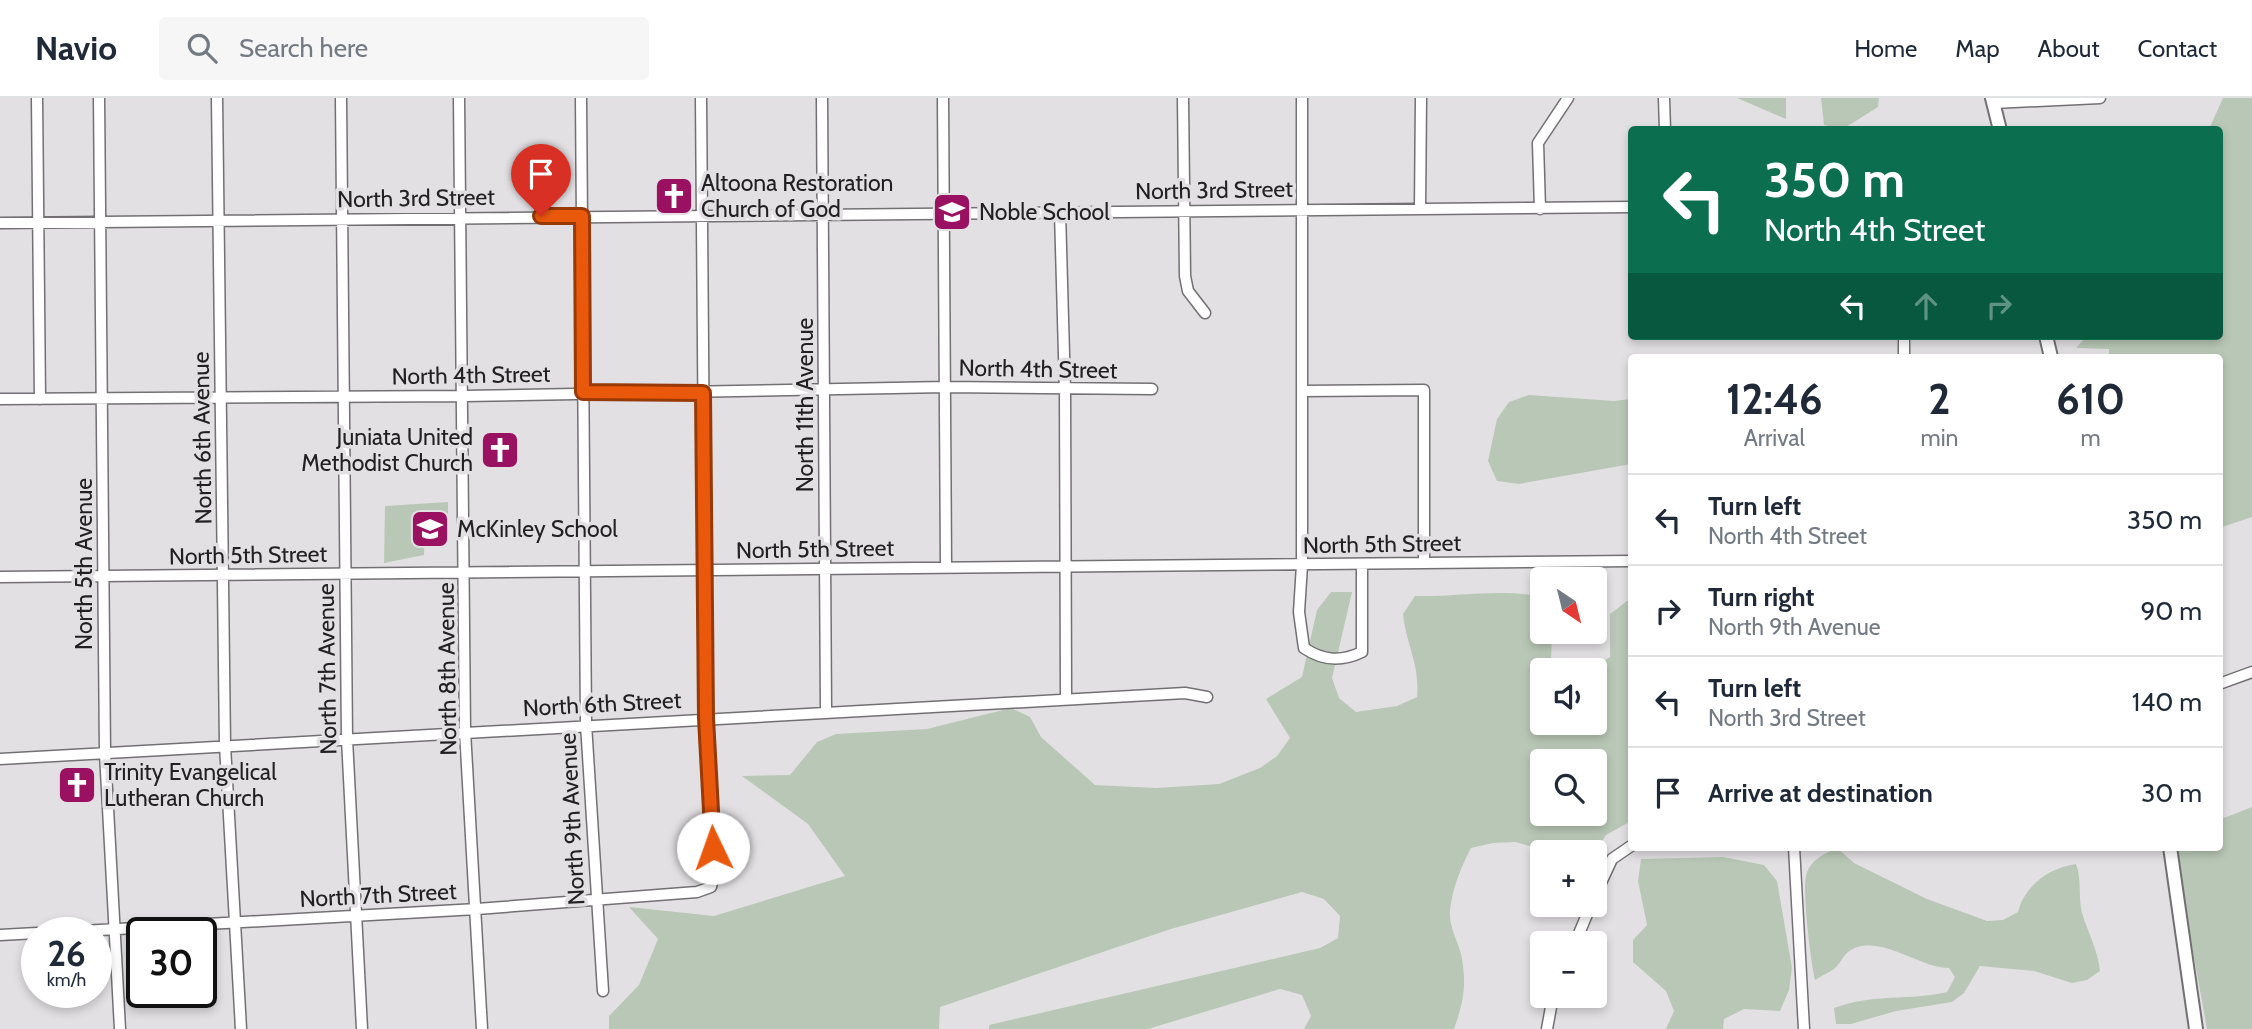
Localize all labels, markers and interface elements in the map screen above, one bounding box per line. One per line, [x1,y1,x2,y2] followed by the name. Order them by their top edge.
[159,17,649,80] search box
[35,28,117,68] text: Navio
[183,29,221,67] icon: search
[239,32,368,64] text: Search here
[1854,34,1917,63] text: Home
[1955,34,2000,63] text: Map
[2038,34,2100,63] text: About
[2138,34,2217,63] text: Contact
[511,144,571,216] pin
[1764,150,1905,209] text: 350 m
[1649,154,1740,245] icon: left
[522,155,560,193] icon: arrive
[701,169,893,223] place label: Altoona Restoration Church of God
[653,175,695,217] church icon: Altoona Restoration Church of God
[1135,175,1293,205] street label: North 3rd Street
[337,183,495,213] street label: North 3rd Street
[931,191,973,233] school or university icon: Noble School
[979,198,1110,226] place label: Noble School
[1764,210,1985,249] text: North 4th Street
[1834,287,1872,325] icon: left
[1907,287,1945,325] icon: ahead
[1980,287,2018,325] icon: right
[791,318,819,492] street label: North 11th Avenue
[186,351,218,525] street label: North 6th Avenue
[958,354,1118,384] street label: North 4th Street
[391,360,551,390] street label: North 4th Street
[1726,373,1823,425] text: 12:46
[1928,373,1951,425] text: 2
[2056,373,2125,425] text: 610
[301,423,473,477] place label: Juniata United Methodist Church
[1744,424,1805,452] text: Arrival
[1921,424,1958,452] text: min
[2081,424,2101,452] text: m
[479,429,521,471] church icon: Juniata United Methodist Church
[70,478,98,650] street label: North 5th Avenue
[1708,490,1801,522] text: Turn left
[1649,501,1687,539] icon: left
[2127,504,2202,536] text: 350 m
[409,508,451,550] school or university icon: McKinley School
[457,515,618,543] place label: McKinley School
[1708,522,1867,550] text: North 4th Street
[1303,529,1462,559] street label: North 5th Street
[736,534,895,564] street label: North 5th Street
[169,540,328,570] street label: North 5th Street
[1530,567,1606,644] north arrow
[1530,567,1607,1008] map controls
[1708,581,1814,613] text: Turn right
[431,582,463,756] street label: North 8th Avenue
[312,583,342,755] street label: North 7th Avenue
[1649,592,1687,630] icon: right
[2140,595,2202,627] text: 90 m
[1708,613,1881,641] text: North 9th Avenue
[1530,658,1607,735] button: sound
[1708,672,1801,704] text: Turn left
[1649,683,1687,721] icon: left
[522,686,682,722] street label: North 6th Street
[2132,686,2202,718] text: 140 m
[1708,704,1866,732] text: North 3rd Street
[553,732,590,906] street label: North 9th Avenue
[1530,749,1607,826] button: search
[104,758,277,812] place label: Trinity Evangelical Lutheran Church
[56,764,98,806] church icon: Trinity Evangelical Lutheran Church
[1649,774,1687,812] icon: arrive
[1708,777,1933,809] text: Arrive at destination
[2141,777,2202,809] text: 30 m
[676,811,750,885] position arrow
[1530,840,1607,917] button: +
[299,877,457,913] street label: North 7th Street
[126,917,217,1008] speed limit sign: 30
[1530,931,1607,1008] button: −
[47,932,86,975] text: 26
[47,969,86,991] text: km/h

